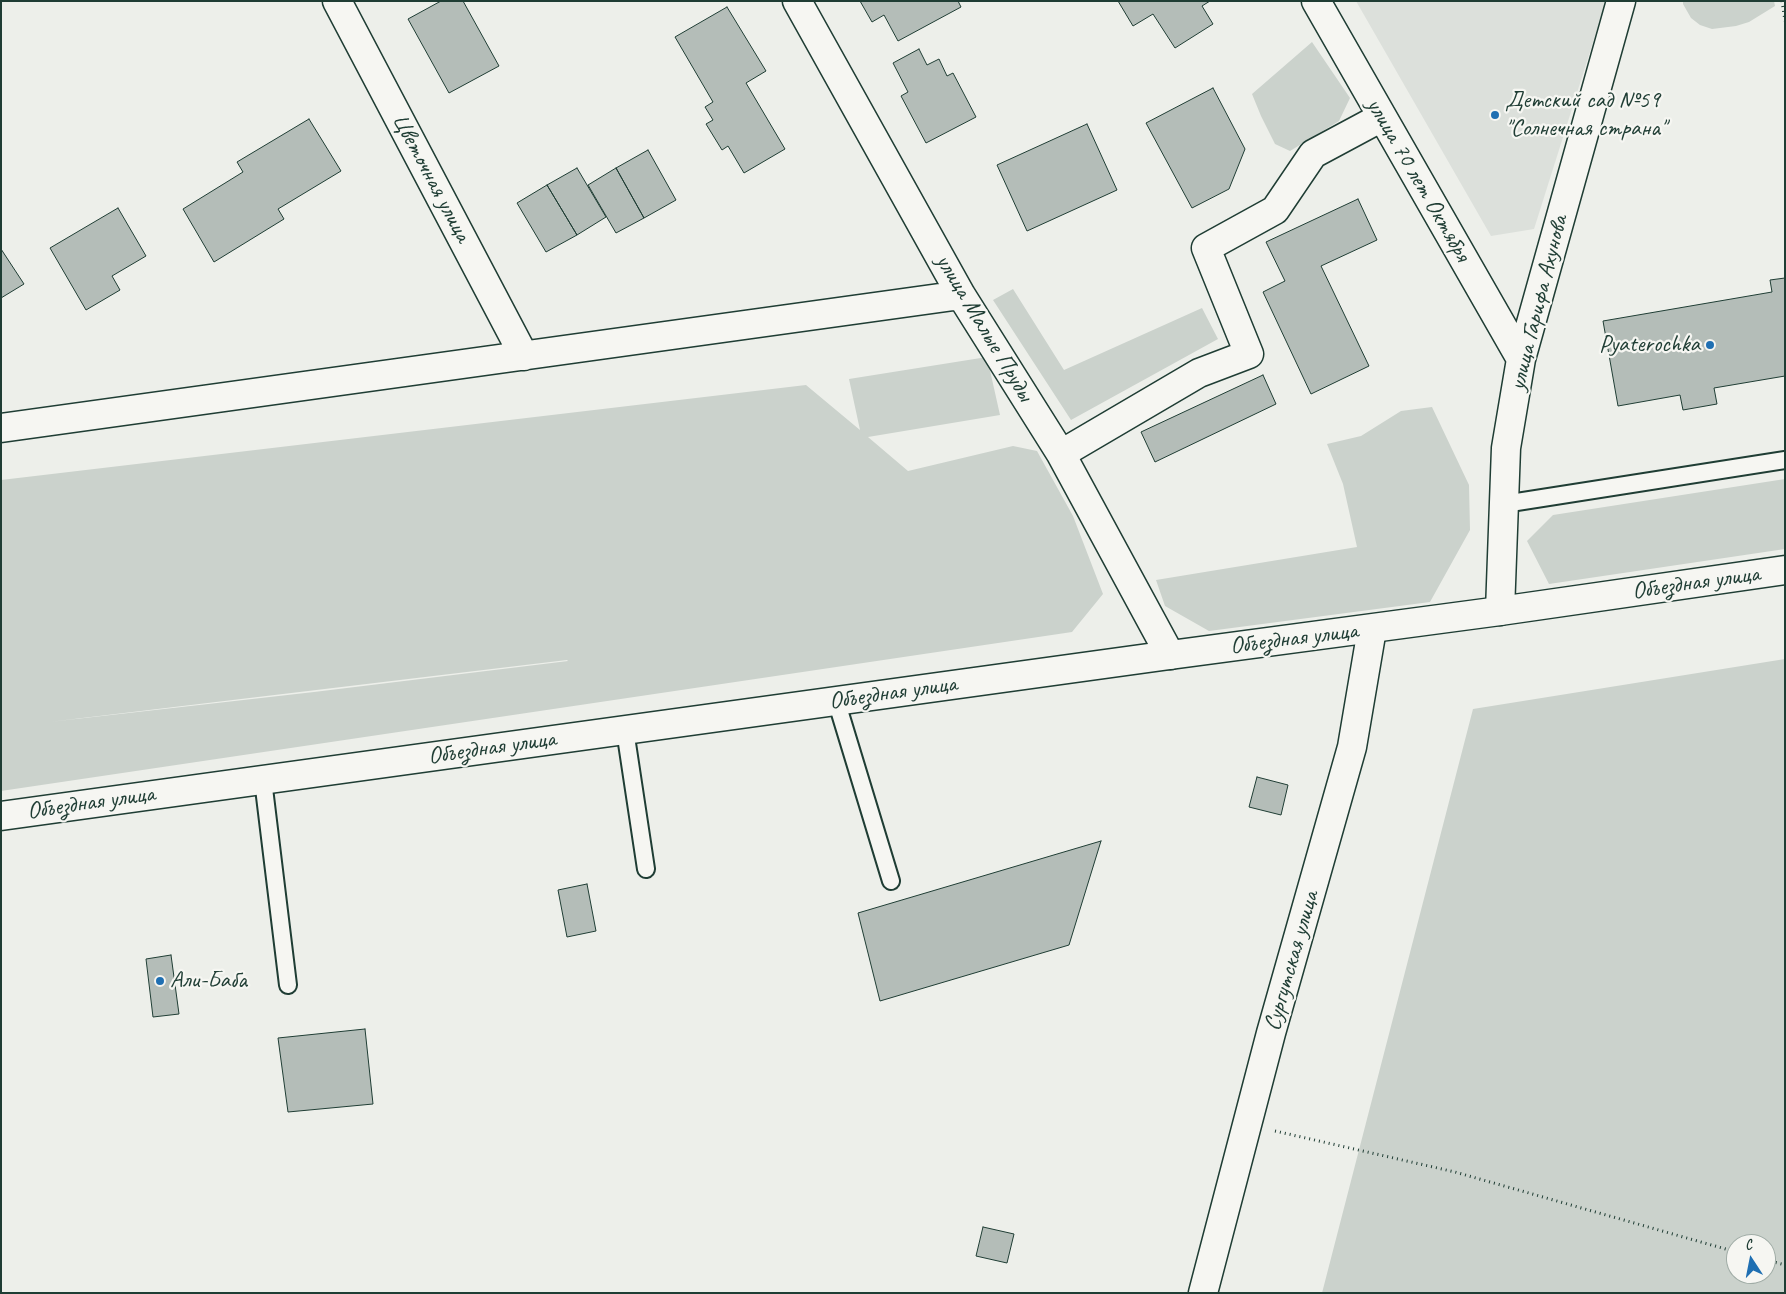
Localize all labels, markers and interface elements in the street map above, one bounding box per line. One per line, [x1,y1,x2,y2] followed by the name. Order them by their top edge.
[1505,87,1666,143] place label: Детский сад №59 "Солнечная страна"
[1360,93,1476,267] street label: улица 70 лет Октября
[385,109,477,247] street label: Цветочная улица
[1489,109,1501,121] marker: Детский сад №59 "Солнечная страна"
[1503,212,1575,394] street label: улица Гарифа Ахунова
[929,249,1039,407] street label: улица Малые Пруды
[1599,331,1700,359] place label: Pyaterochka
[1704,339,1716,351] marker: Pyaterochka
[1630,560,1762,606] street label: Объездная улица
[1228,617,1360,661] street label: Объездная улица
[827,670,959,716] street label: Объездная улица
[426,725,558,771] street label: Объездная улица
[25,780,157,826] street label: Объездная улица
[1258,888,1326,1034] street label: Сургутская улица
[170,967,247,995] place label: Али-Баба
[154,975,166,987] marker: Али-Баба
[1726,1234,1776,1284] north arrow
[1743,1236,1753,1254] text: С

